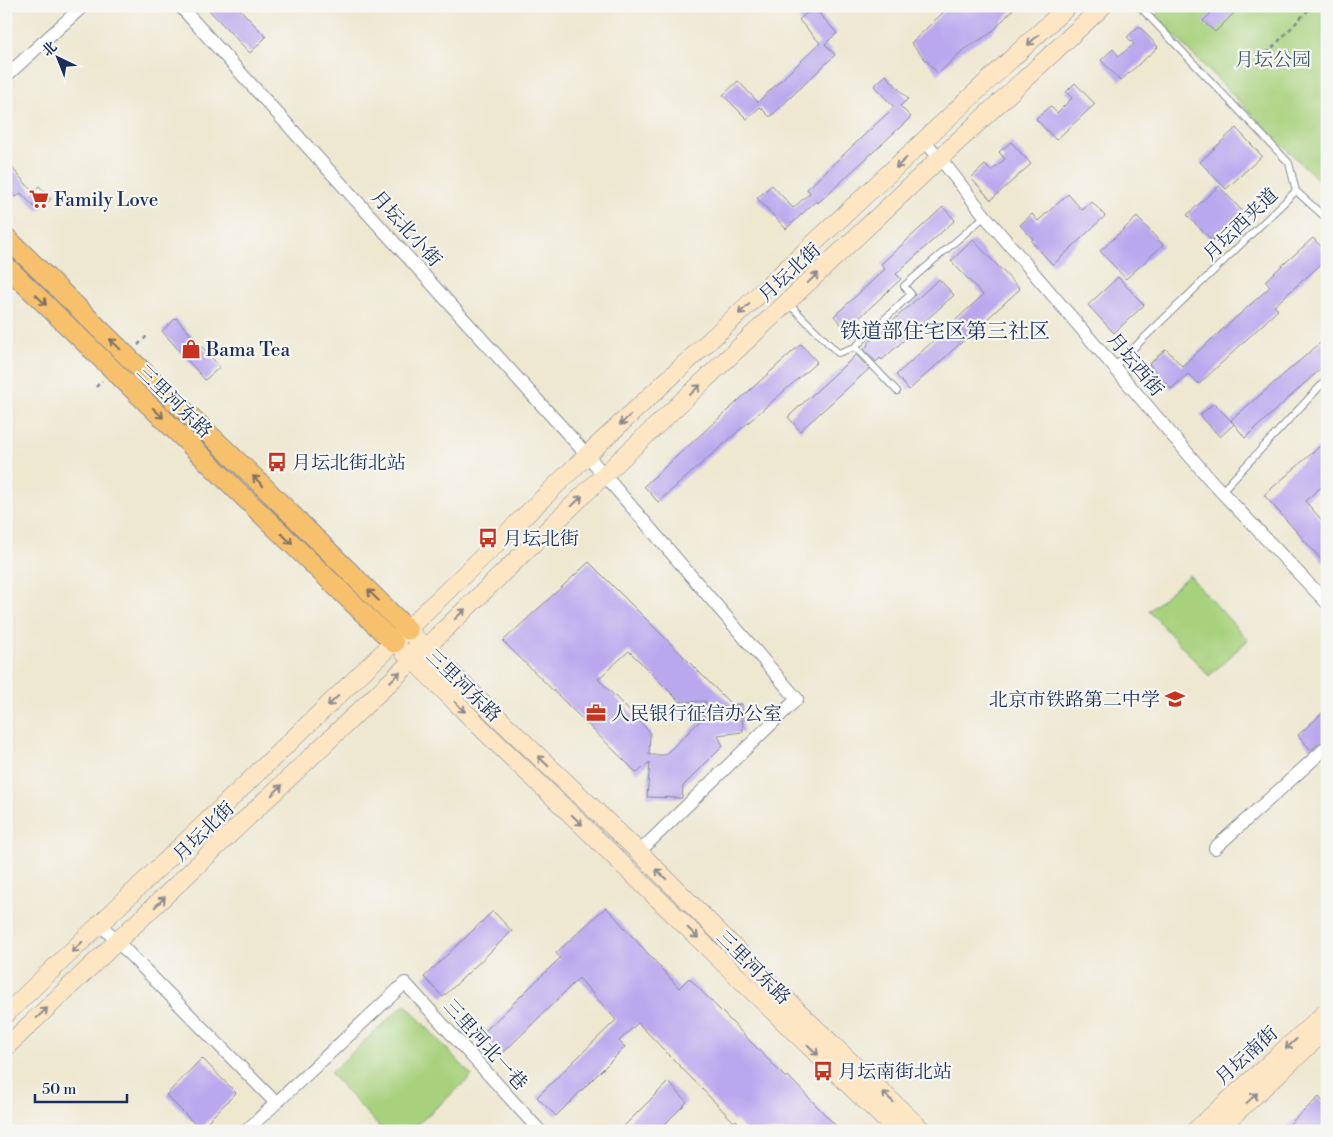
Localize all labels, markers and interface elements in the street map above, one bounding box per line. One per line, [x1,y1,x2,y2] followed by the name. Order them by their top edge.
[32,32,82,82] north arrow
[1026,34,1039,46] one-way arrow
[39,38,61,61] text: 北
[1235,48,1311,72] park label: 月坛公园
[895,157,908,169] one-way arrow
[1198,183,1283,266] street label: 月坛西夹道
[366,185,447,272] street label: 月坛北小街
[28,188,50,210] supermarket icon: Family Love
[54,188,158,212] place label: Family Love
[754,238,826,307] street label: 月坛北街
[807,272,820,284] one-way arrow
[35,294,47,306] one-way arrow
[737,303,750,315] one-way arrow
[840,319,1050,345] district label: 铁道部住宅区第三社区
[1102,328,1169,401] street label: 月坛西街
[109,338,121,350] one-way arrow
[180,338,202,360] shop icon: Bama Tea
[205,338,290,362] place label: Bama Tea
[132,360,217,443] street label: 三里河东路
[689,384,701,396] one-way arrow
[152,407,164,419] one-way arrow
[618,414,631,425] one-way arrow
[266,451,288,473] bus stop icon: 月坛北街北站
[292,451,406,475] place label: 月坛北街北站
[251,475,264,487] one-way arrow
[571,495,584,507] one-way arrow
[477,527,499,549] bus stop icon: 月坛北街
[503,527,579,551] place label: 月坛北街
[281,532,293,545] one-way arrow
[367,589,379,601] one-way arrow
[454,608,466,620] one-way arrow
[421,644,506,727] street label: 三里河东路
[389,671,401,684] one-way arrow
[989,688,1160,712] place label: 北京市铁路第二中学
[1164,688,1186,710] school or university icon: 北京市铁路第二中学
[327,695,339,707] one-way arrow
[454,701,466,713] one-way arrow
[585,702,607,724] office icon: 人民银行征信办公室
[611,702,782,726] place label: 人民银行征信办公室
[537,755,550,767] one-way arrow
[271,784,284,796] one-way arrow
[168,797,239,867] street label: 月坛北街
[570,814,583,826] one-way arrow
[654,868,667,880] one-way arrow
[153,896,166,908] one-way arrow
[711,926,795,1010] street label: 三里河东路
[687,927,700,939] one-way arrow
[71,940,83,953] one-way arrow
[438,994,532,1095] street label: 三里河北一巷
[35,1007,48,1019] one-way arrow
[1210,1021,1283,1090] street label: 月坛南街
[1284,1038,1297,1050] one-way arrow
[807,1044,820,1056] one-way arrow
[812,1060,834,1082] bus stop icon: 月坛南街北站
[838,1060,952,1084] place label: 月坛南街北站
[35,1072,128,1104] scale bar
[42,1080,76,1099] text: 50 m
[882,1091,894,1103] one-way arrow
[1246,1092,1258,1104] one-way arrow

